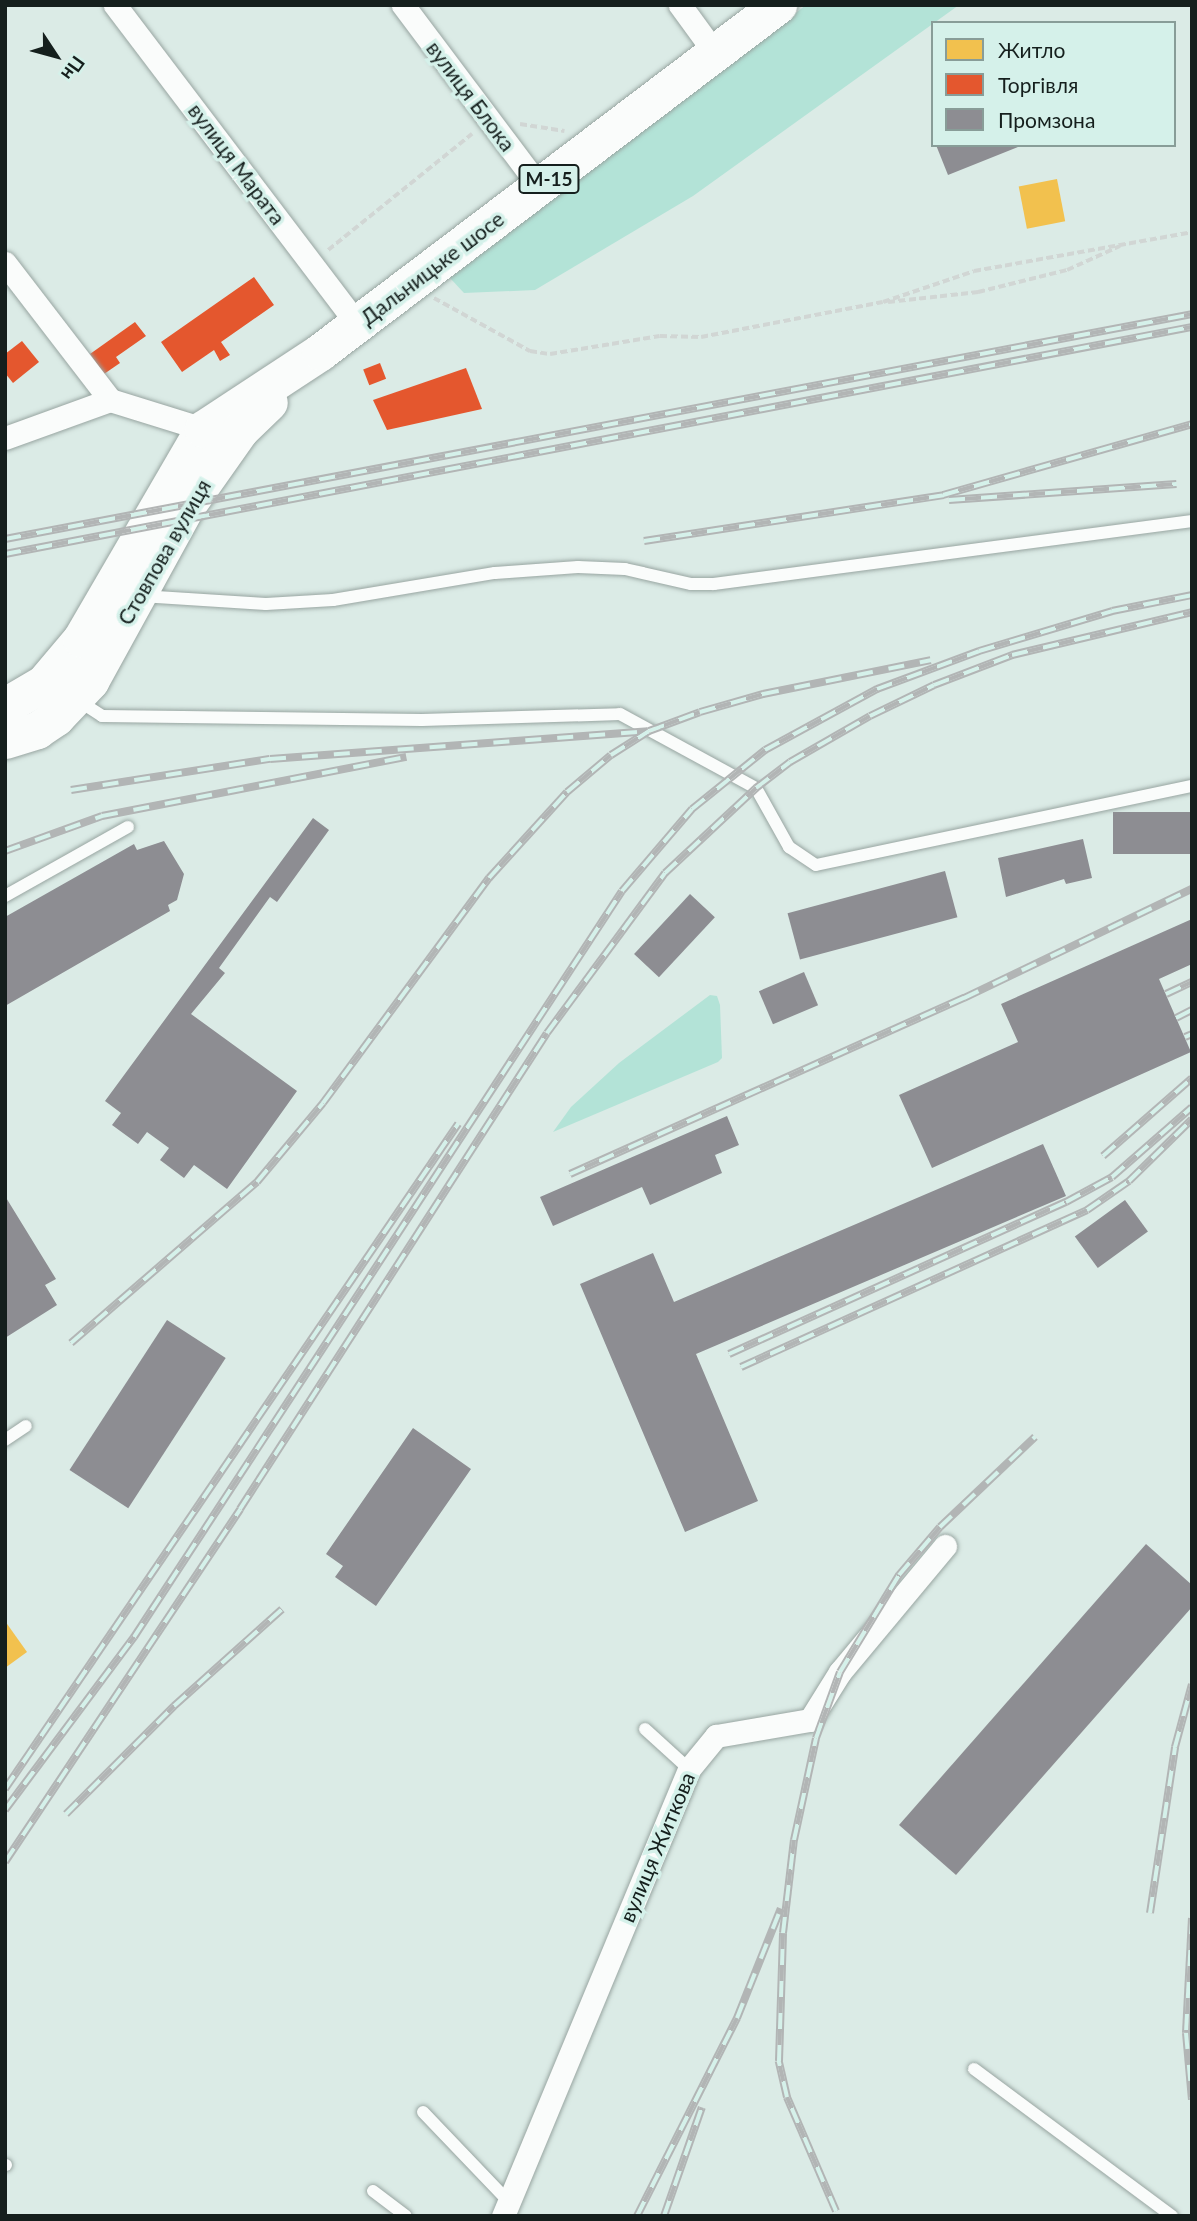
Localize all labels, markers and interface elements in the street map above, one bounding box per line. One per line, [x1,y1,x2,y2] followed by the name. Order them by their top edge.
[21,21,91,91] north arrow
[931,21,1176,147] legend
[421,36,521,156] street label: вулиця Блока
[998,37,1065,62] text: Житло
[57,52,90,85] text: Пн
[998,72,1078,97] text: Торгівля
[183,98,291,230] street label: вулиця Марата
[998,107,1095,132] text: Промзона
[518,164,580,195] road number: М-15
[355,206,509,330] street label: Дальницьке шосе
[112,475,216,629] street label: Стовпова вулиця
[614,1768,700,1926] street label: вулиця Житкова

